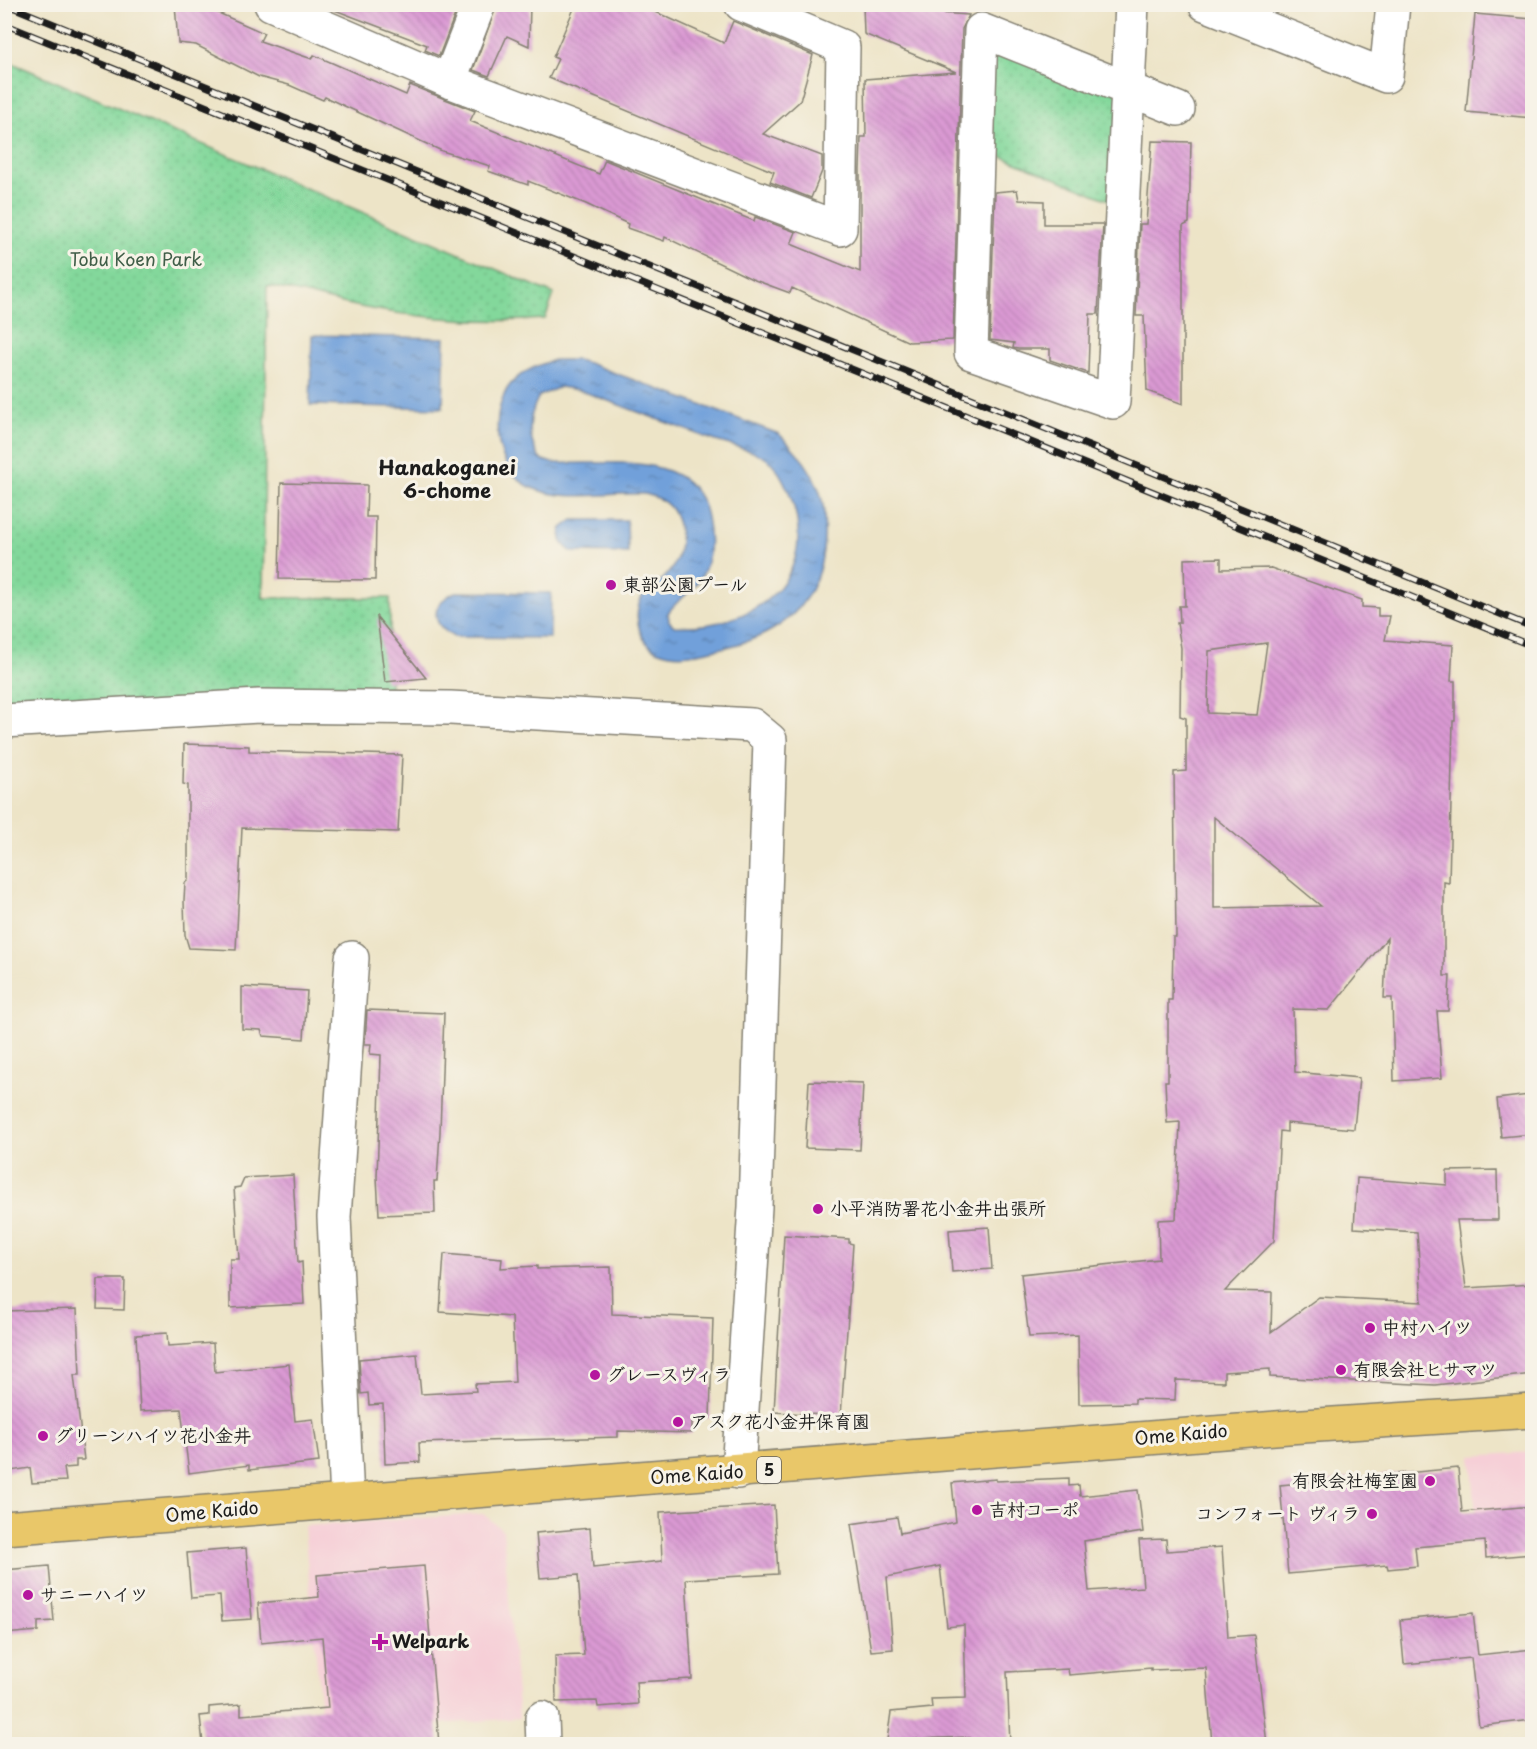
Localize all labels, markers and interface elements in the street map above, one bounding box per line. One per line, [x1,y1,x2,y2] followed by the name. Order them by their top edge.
[70,245,202,272] park label: Tobu Koen Park
[378,452,516,505] district label: Hanakoganei 6-chome
[623,570,747,597] place label: 東部公園プール
[604,578,618,592] marker: 東部公園プール
[830,1194,1046,1221] place label: 小平消防署花小金井出張所
[811,1202,825,1216] marker: 小平消防署花小金井出張所
[1382,1313,1472,1340] place label: 中村ハイツ
[1363,1321,1377,1335] marker: 中村ハイツ
[1353,1355,1497,1382] place label: 有限会社ヒサマツ
[607,1360,731,1387] place label: グレースヴィラ
[1334,1363,1348,1377] marker: 有限会社ヒサマツ
[588,1368,602,1382] marker: グレースヴィラ
[690,1407,870,1434] place label: アスク花小金井保育園
[671,1415,685,1429] marker: アスク花小金井保育園
[1133,1416,1229,1451] street label: Ome Kaido
[55,1421,251,1448] place label: グリーンハイツ花小金井
[36,1429,50,1443] marker: グリーンハイツ花小金井
[649,1457,744,1490] street label: Ome Kaido
[757,1457,781,1483] road number: 5
[1292,1466,1418,1493] place label: 有限会社梅室園
[1423,1474,1437,1488] marker: 有限会社梅室園
[164,1493,260,1528] street label: Ome Kaido
[989,1495,1079,1522] place label: 吉村コーポ
[1195,1499,1360,1526] place label: コンフォート ヴィラ
[970,1503,984,1517] marker: 吉村コーポ
[1365,1507,1379,1521] marker: コンフォート ヴィラ
[40,1580,148,1607] place label: サニーハイツ
[21,1588,35,1602] marker: サニーハイツ
[392,1627,469,1654] place label: Welpark
[373,1635,387,1649] marker: Welpark

